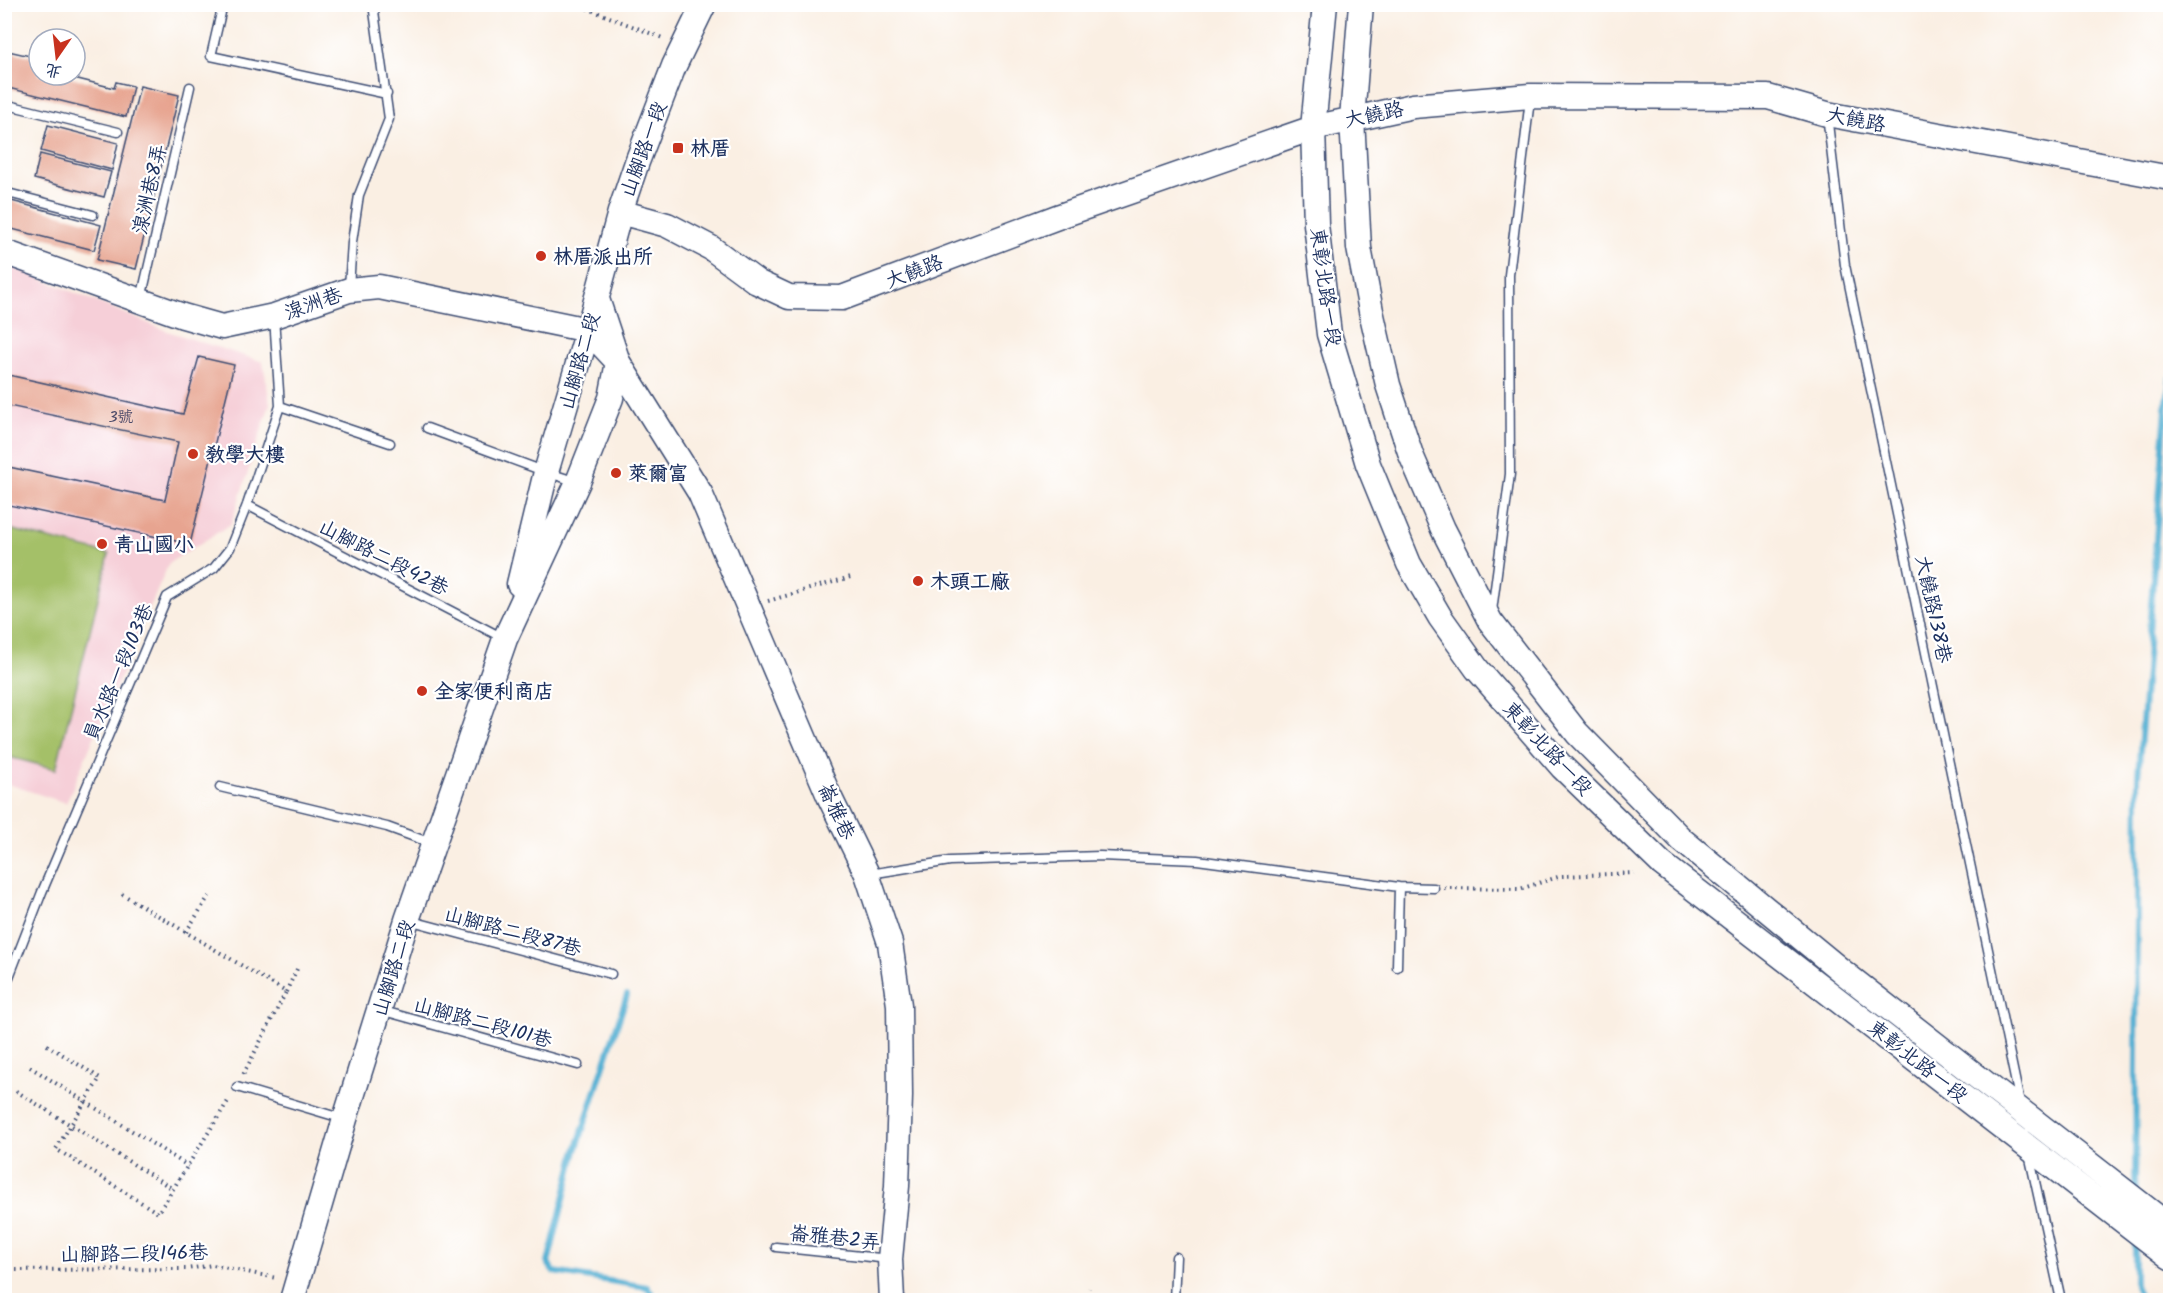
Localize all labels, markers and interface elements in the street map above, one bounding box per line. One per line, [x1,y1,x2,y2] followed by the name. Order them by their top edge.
[27,27,87,87] north arrow
[43,56,65,84] text: 北
[1342,94,1408,138] street label: 大饒路
[613,97,677,202] street label: 山腳路一段
[1823,100,1889,143] street label: 大饒路
[690,134,730,166] place label: 林厝
[125,141,177,238] street label: 湶洲巷8弄
[671,141,685,155] marker: 林厝
[1300,226,1348,349] street label: 東彰北路一段
[553,242,653,274] place label: 林厝派出所
[881,247,949,299] street label: 大饒路
[534,249,548,263] marker: 林厝派出所
[280,280,348,330] street label: 湶洲巷
[552,309,610,414] street label: 山腳路二段
[108,405,134,430] house number: 3號
[205,440,285,472] place label: 教學大樓
[186,447,200,461] marker: 教學大樓
[628,459,688,491] place label: 萊爾富
[609,466,623,480] marker: 萊爾富
[312,512,455,606] street label: 山腳路二段42巷
[114,530,194,562] place label: 青山國小
[95,537,109,551] marker: 青山國小
[1905,552,1959,667] street label: 大饒路138巷
[930,567,1010,599] place label: 木頭工廠
[911,574,925,588] marker: 木頭工廠
[76,598,164,747] street label: 員水路一段103巷
[434,677,554,709] place label: 全家便利商店
[415,684,429,698] marker: 全家便利商店
[1494,695,1599,804] street label: 東彰北路一段
[808,778,863,847] street label: 崙雅巷
[440,899,586,967] street label: 山腳路二段87巷
[365,916,425,1021] street label: 山腳路二段
[409,990,556,1058] street label: 山腳路二段101巷
[1860,1013,1974,1112] street label: 東彰北路一段
[788,1218,882,1260] street label: 崙雅巷2弄
[60,1238,210,1272] street label: 山腳路二段146巷

